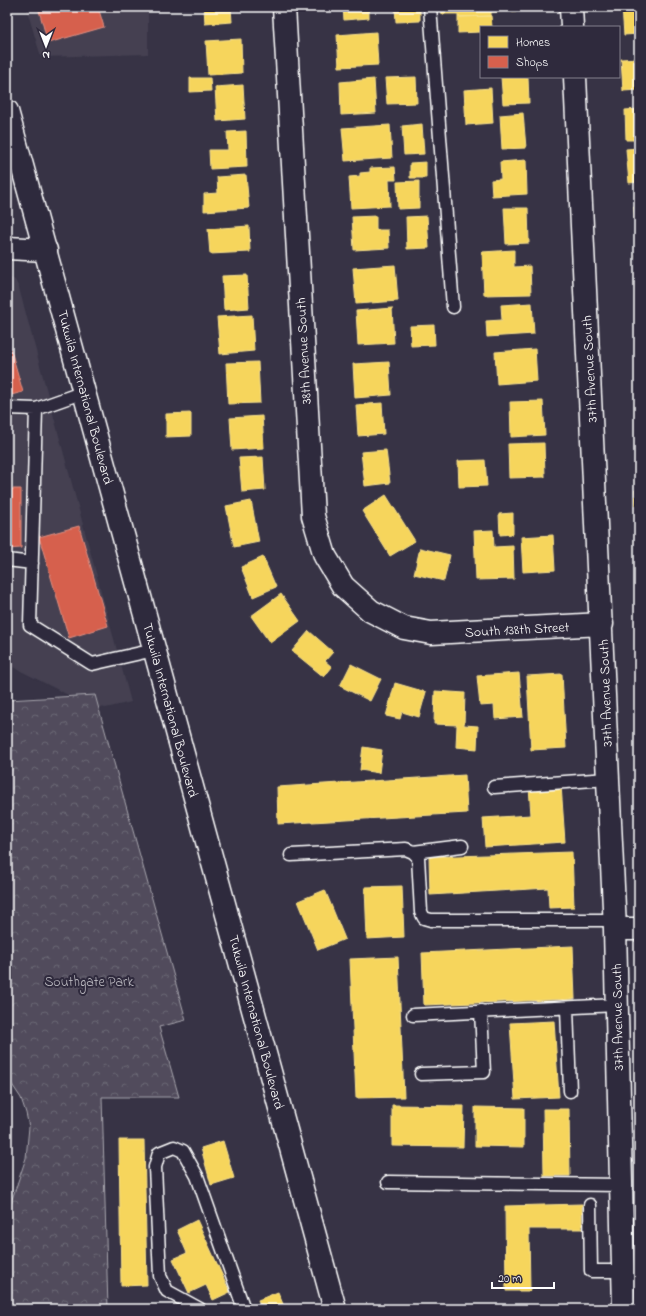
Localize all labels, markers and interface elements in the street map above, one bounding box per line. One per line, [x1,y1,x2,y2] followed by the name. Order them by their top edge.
[26,26,66,66] north arrow
[480,26,620,78] legend
[516,34,550,52] text: Homes
[42,47,50,63] text: N
[516,54,548,72] text: Shops
[291,297,318,405] street label: 38th Avenue South
[51,308,118,487] street label: Tukwila International Boulevard
[577,315,604,423] street label: 37th Avenue South
[464,617,570,644] street label: South 138th Street
[136,621,203,800] street label: Tukwila International Boulevard
[594,639,619,747] street label: 37th Avenue South
[222,933,289,1112] street label: Tukwila International Boulevard
[607,963,630,1071] street label: 37th Avenue South
[44,972,134,994] park label: Southgate Park
[492,1264,554,1290] scale bar
[498,1270,521,1288] text: 20 m

